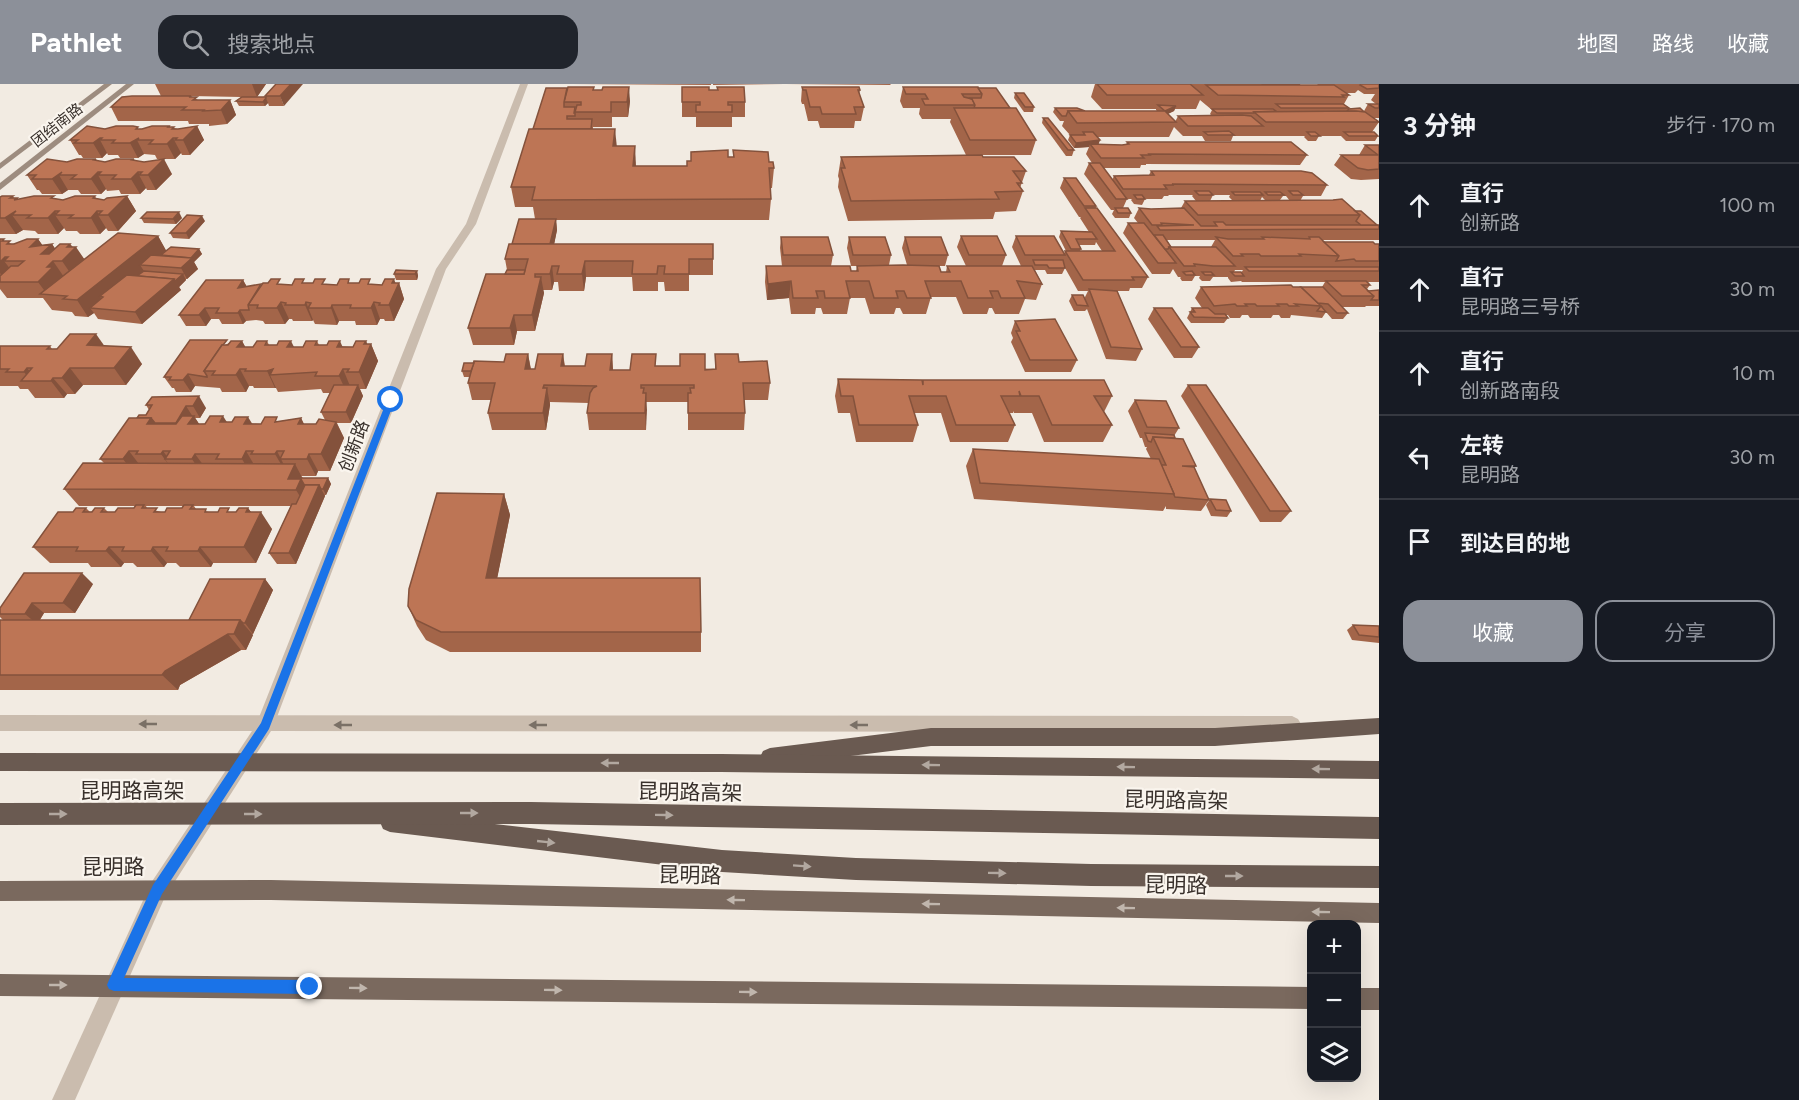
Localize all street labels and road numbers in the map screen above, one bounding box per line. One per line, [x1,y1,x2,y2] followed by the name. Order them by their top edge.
[28,99,86,151] street label: 团结南路
[334,417,374,475] street label: 创新路
[80,778,185,803] street label: 昆明路高架
[637,779,743,805] street label: 昆明路高架
[1123,787,1229,813] street label: 昆明路高架
[82,854,145,879] street label: 昆明路
[658,862,722,888] street label: 昆明路
[1144,872,1208,898] street label: 昆明路

